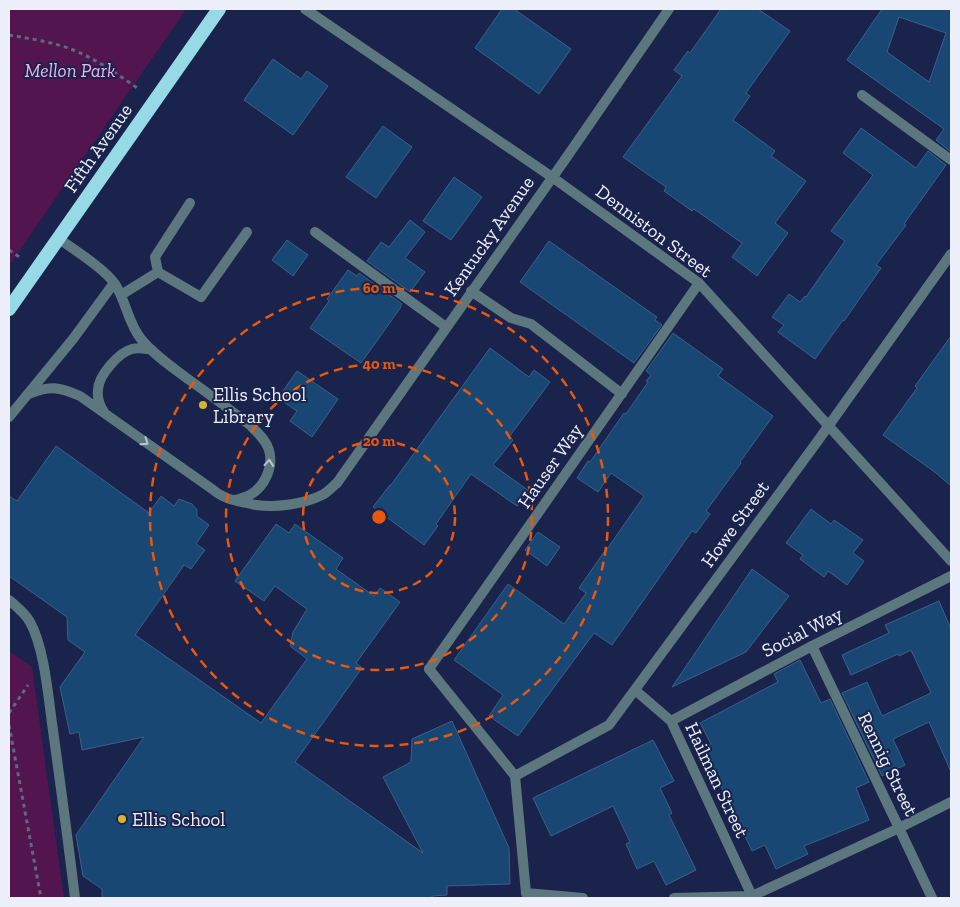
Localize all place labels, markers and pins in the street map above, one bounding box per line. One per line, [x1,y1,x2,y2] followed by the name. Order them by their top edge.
[213,383,306,428] place label: Ellis School Library
[197,399,209,411] marker: Ellis School Library
[370,508,388,526] centre of rings
[132,808,225,831] place label: Ellis School
[116,813,128,825] marker: Ellis School

